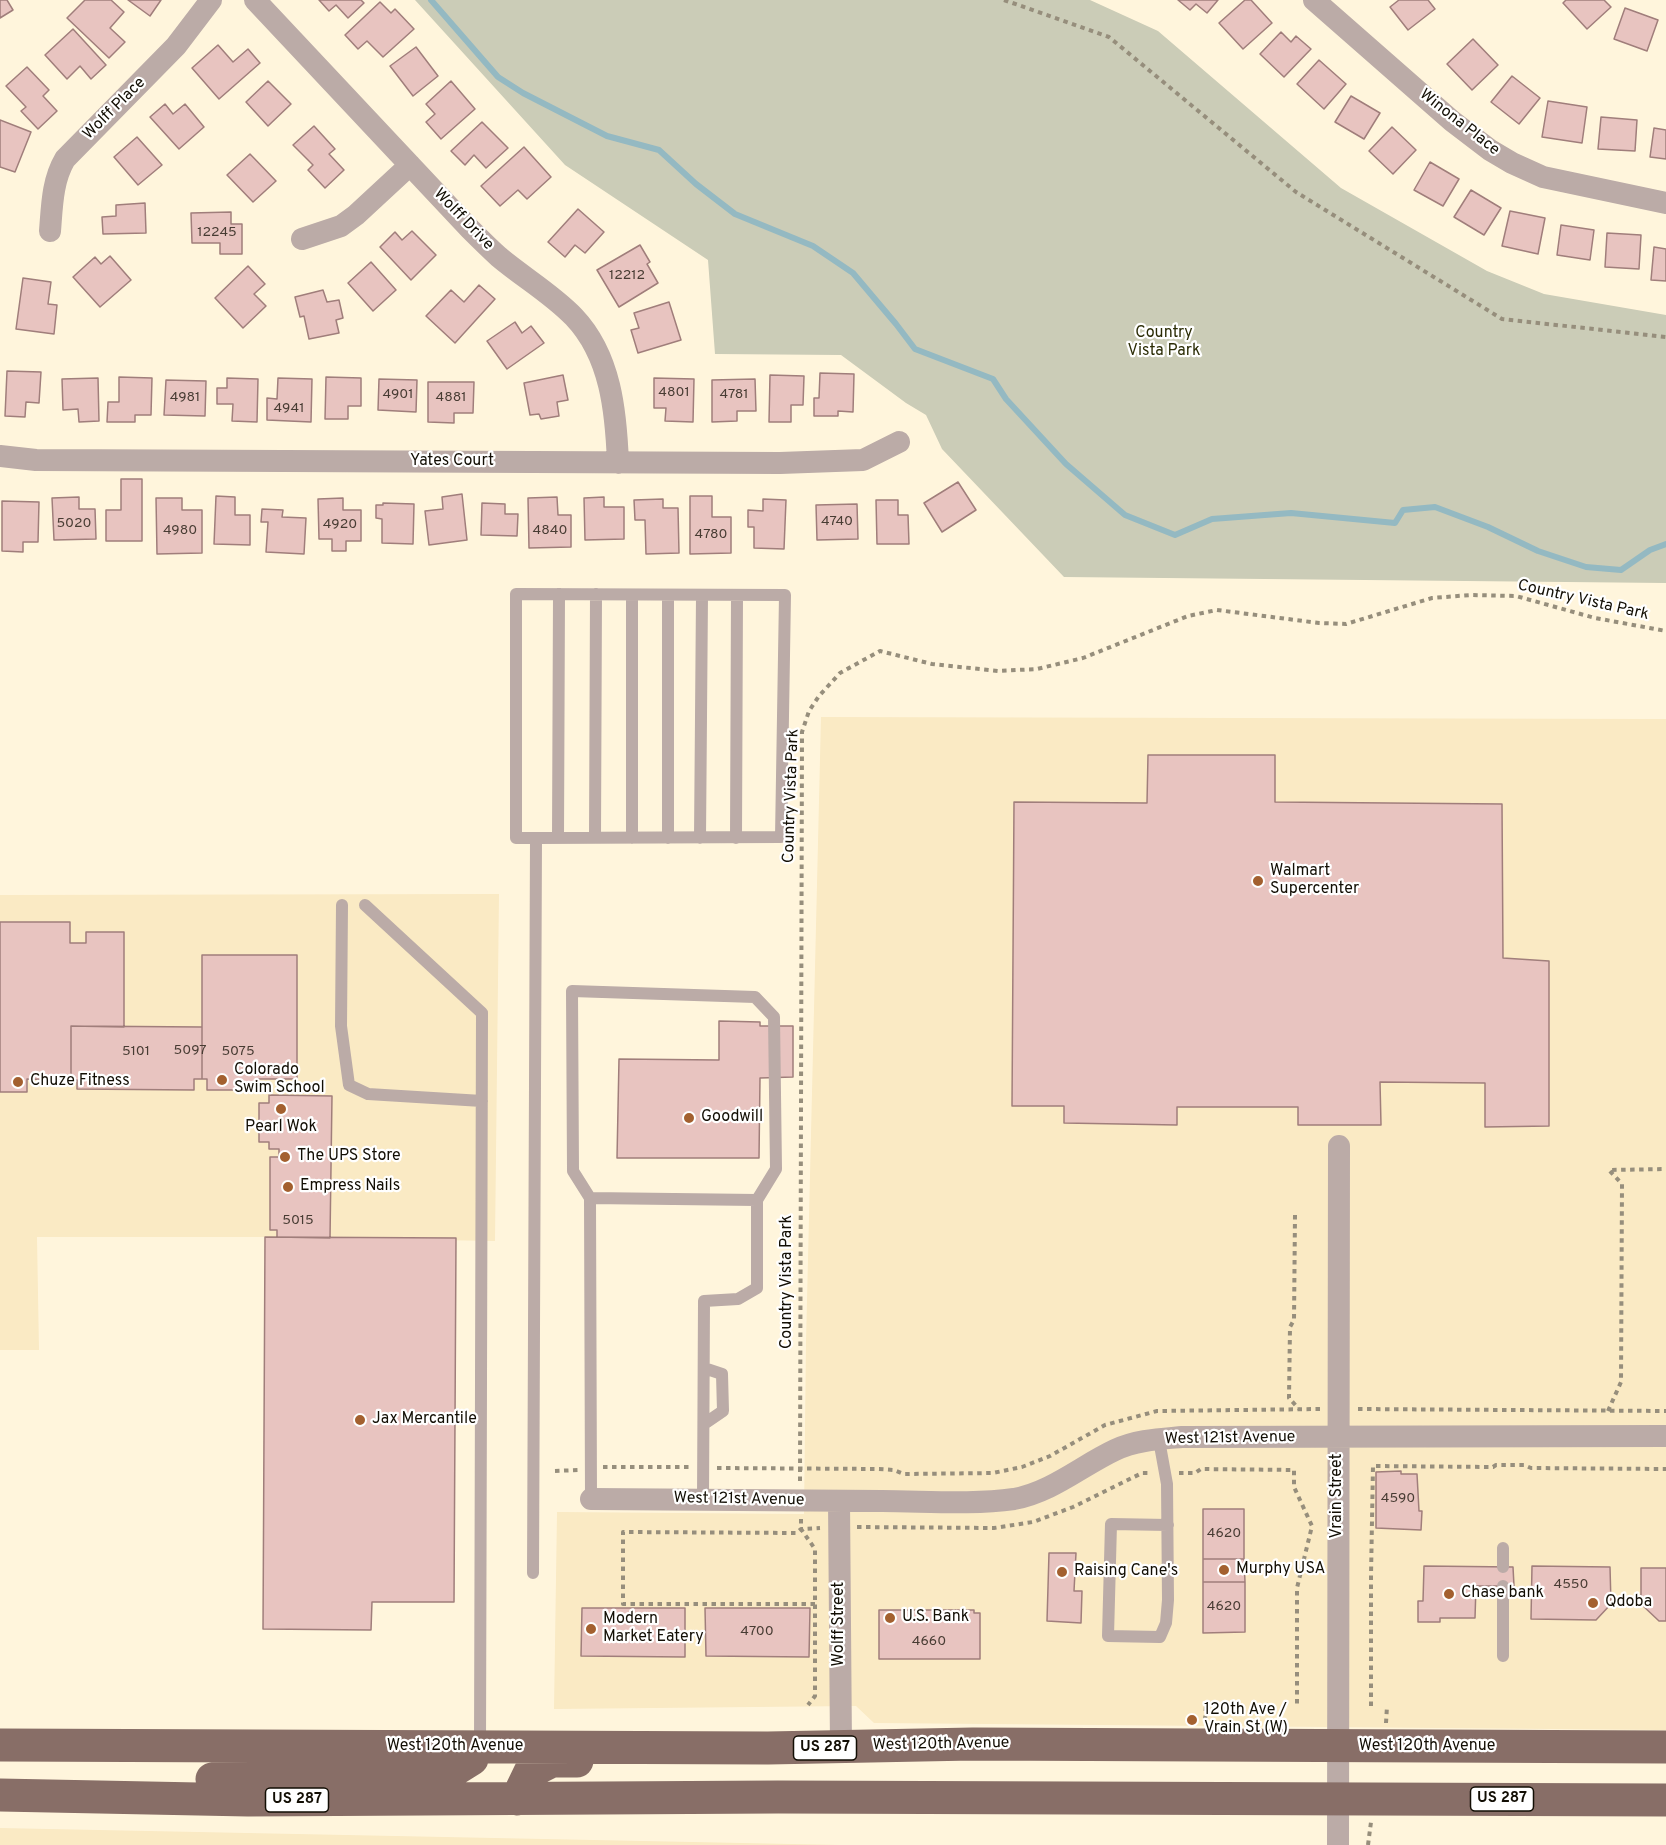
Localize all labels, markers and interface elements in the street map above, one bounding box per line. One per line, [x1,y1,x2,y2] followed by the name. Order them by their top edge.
[80,74,150,144] street label: Wolff Place
[1415,86,1503,160] street label: Winona Place
[429,185,497,255] street label: Wolff Drive
[197,225,237,241] house number: 12245
[609,268,645,284] house number: 12212
[1128,324,1200,362] park label: Country Vista Park
[658,385,690,401] house number: 4801
[383,387,413,403] house number: 4901
[719,387,749,403] house number: 4781
[170,390,200,406] house number: 4981
[436,390,466,406] house number: 4881
[274,401,304,417] house number: 4941
[410,452,494,472] street label: Yates Court
[821,514,853,530] house number: 4740
[56,516,92,532] house number: 5020
[323,517,357,533] house number: 4920
[163,523,197,539] house number: 4980
[533,523,567,539] house number: 4840
[695,527,727,543] house number: 4780
[1515,577,1651,625] street label: Country Vista Park
[780,729,804,863] street label: Country Vista Park
[1270,862,1359,900] place label: Walmart Supercenter
[1251,874,1265,888] marker: Walmart Supercenter
[174,1043,206,1059] house number: 5097
[122,1044,150,1060] house number: 5101
[221,1044,255,1060] house number: 5075
[234,1061,325,1099] place label: Colorado Swim School
[30,1072,130,1092] place label: Chuze Fitness
[215,1073,229,1087] marker: Colorado Swim School
[11,1075,25,1089] marker: Chuze Fitness
[274,1102,288,1116] marker: Pearl Wok
[701,1108,763,1128] place label: Goodwill
[682,1111,696,1125] marker: Goodwill
[245,1118,317,1138] place label: Pearl Wok
[297,1147,401,1167] place label: The UPS Store
[278,1150,292,1164] marker: The UPS Store
[300,1177,400,1197] place label: Empress Nails
[281,1180,295,1194] marker: Empress Nails
[282,1213,314,1229] house number: 5015
[778,1215,798,1349] street label: Country Vista Park
[372,1410,477,1430] place label: Jax Mercantile
[353,1413,367,1427] marker: Jax Mercantile
[1164,1428,1296,1450] street label: West 121st Avenue
[1328,1453,1348,1539] street label: Vrain Street
[673,1489,805,1511] street label: West 121st Avenue
[1381,1491,1415,1507] house number: 4590
[1207,1526,1241,1542] house number: 4620
[1236,1560,1325,1580] place label: Murphy USA
[1074,1562,1178,1582] place label: Raising Cane's
[1217,1563,1231,1577] marker: Murphy USA
[1055,1565,1069,1579] marker: Raising Cane's
[1553,1577,1589,1593] house number: 4550
[830,1582,850,1666] street label: Wolff Street
[1461,1584,1544,1604] place label: Chase bank
[1442,1587,1456,1601] marker: Chase bank
[1605,1593,1652,1613] place label: Qdoba
[1586,1596,1600,1610] marker: Qdoba
[1207,1599,1241,1615] house number: 4620
[902,1608,969,1628] place label: U.S. Bank
[603,1610,704,1648] place label: Modern Market Eatery
[883,1611,897,1625] marker: U.S. Bank
[584,1622,598,1636] marker: Modern Market Eatery
[740,1624,774,1640] house number: 4700
[912,1634,946,1650] house number: 4660
[1204,1701,1288,1739] place label: 120th Ave / Vrain St (W)
[1185,1713,1199,1727] marker: 120th Ave / Vrain St (W)
[872,1734,1010,1756] street label: West 120th Avenue
[794,1736,856,1760] road number: US 287
[387,1737,523,1757] street label: West 120th Avenue
[1359,1737,1495,1757] street label: West 120th Avenue
[1470,1787,1534,1811] road number: US 287
[266,1788,328,1812] road number: US 287

